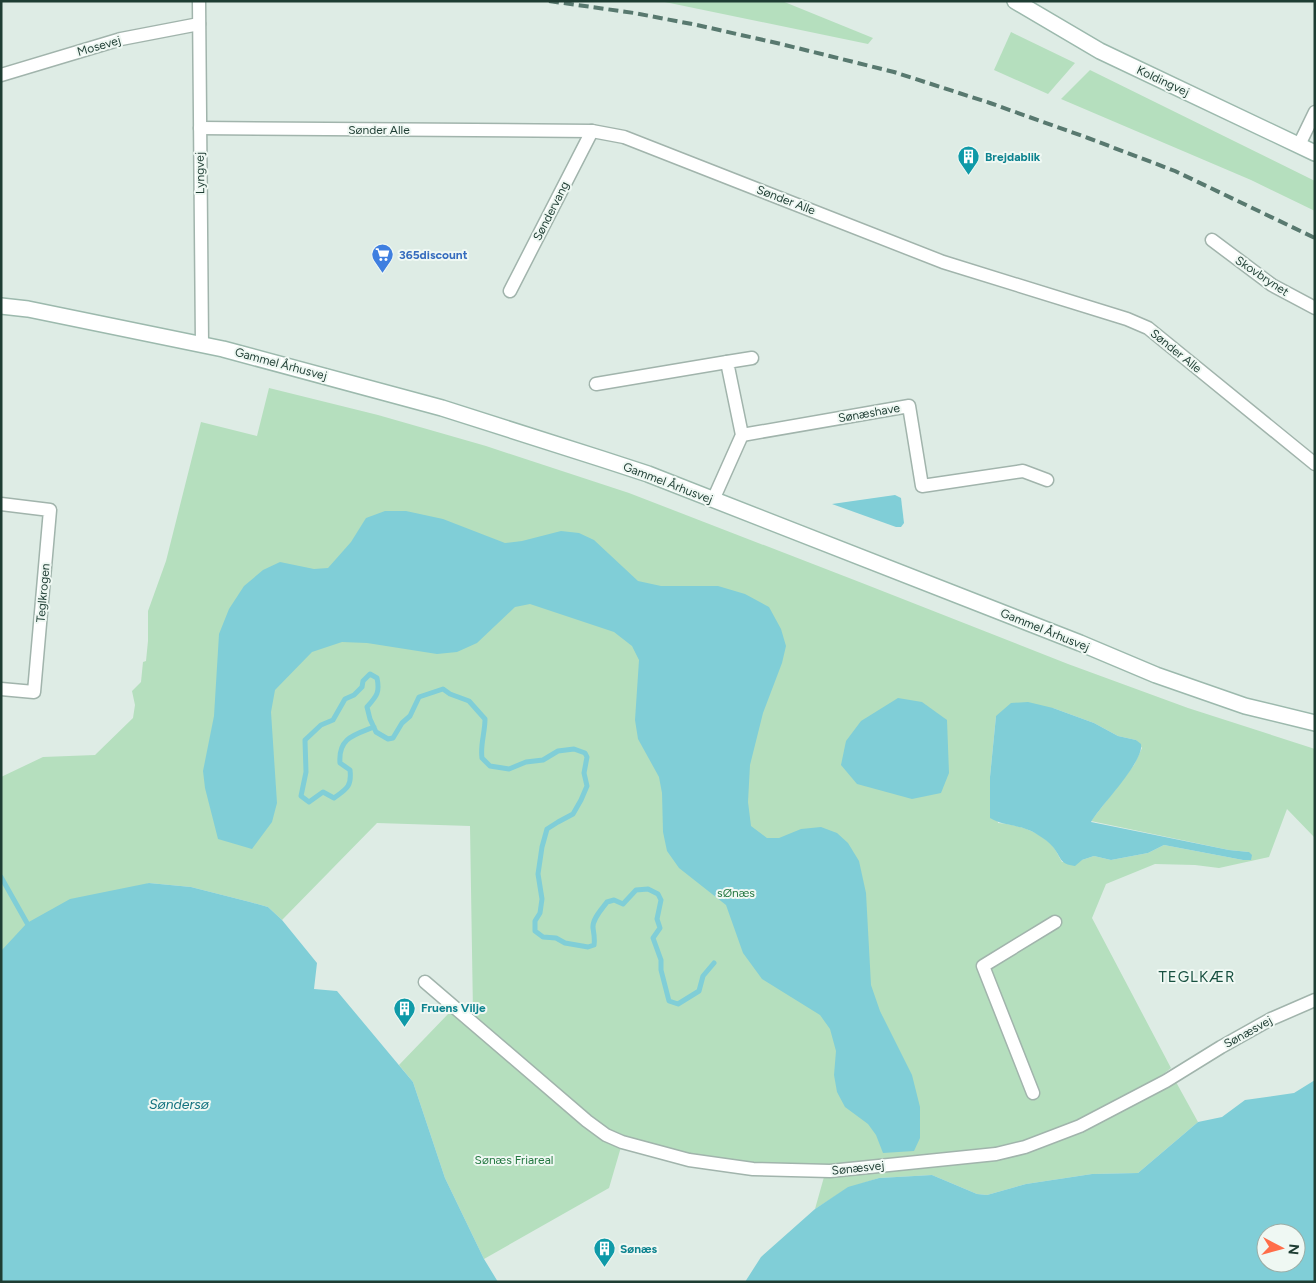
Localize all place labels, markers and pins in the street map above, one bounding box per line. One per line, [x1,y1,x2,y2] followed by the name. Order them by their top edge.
[957,145,981,176] building icon: Brejdablik
[985,150,1041,164] place label: Brejdablik
[371,243,395,274] supermarket icon: 365discount
[399,248,468,262] place label: 365discount
[393,996,417,1027] building icon: Fruens Vilje
[421,1001,486,1015] place label: Fruens Vilje
[592,1237,616,1268] building icon: Sønæs
[620,1242,658,1256] place label: Sønæs

